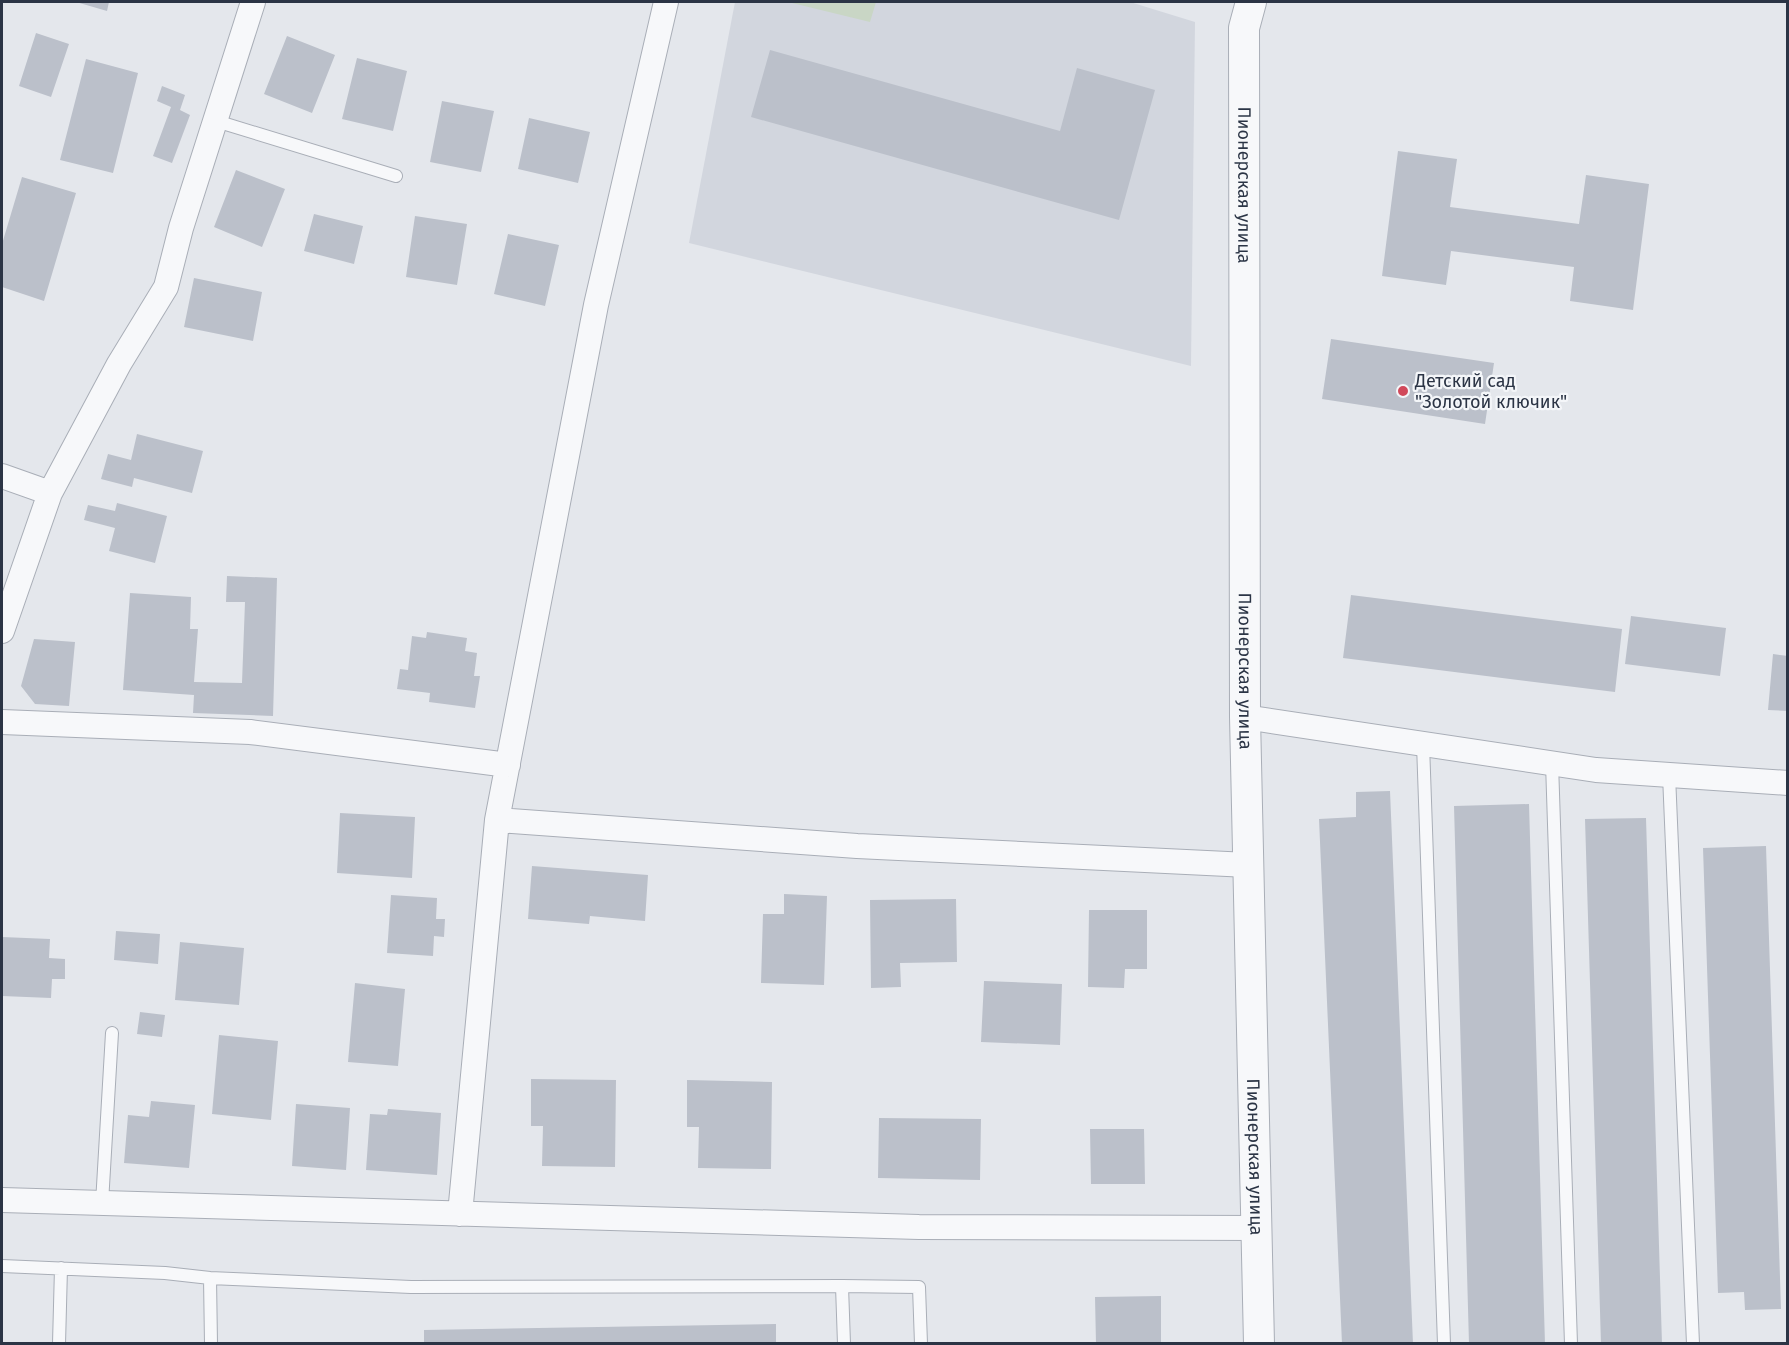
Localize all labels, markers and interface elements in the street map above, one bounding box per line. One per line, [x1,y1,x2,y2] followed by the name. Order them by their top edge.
[1233,107,1255,264] street label: Пионерская улица
[1414,370,1567,413] place label: Детский сад "Золотой ключик"
[1396,384,1410,398] marker: Детский сад "Золотой ключик"
[1234,593,1257,750] street label: Пионерская улица
[1242,1078,1268,1236] street label: Пионерская улица

